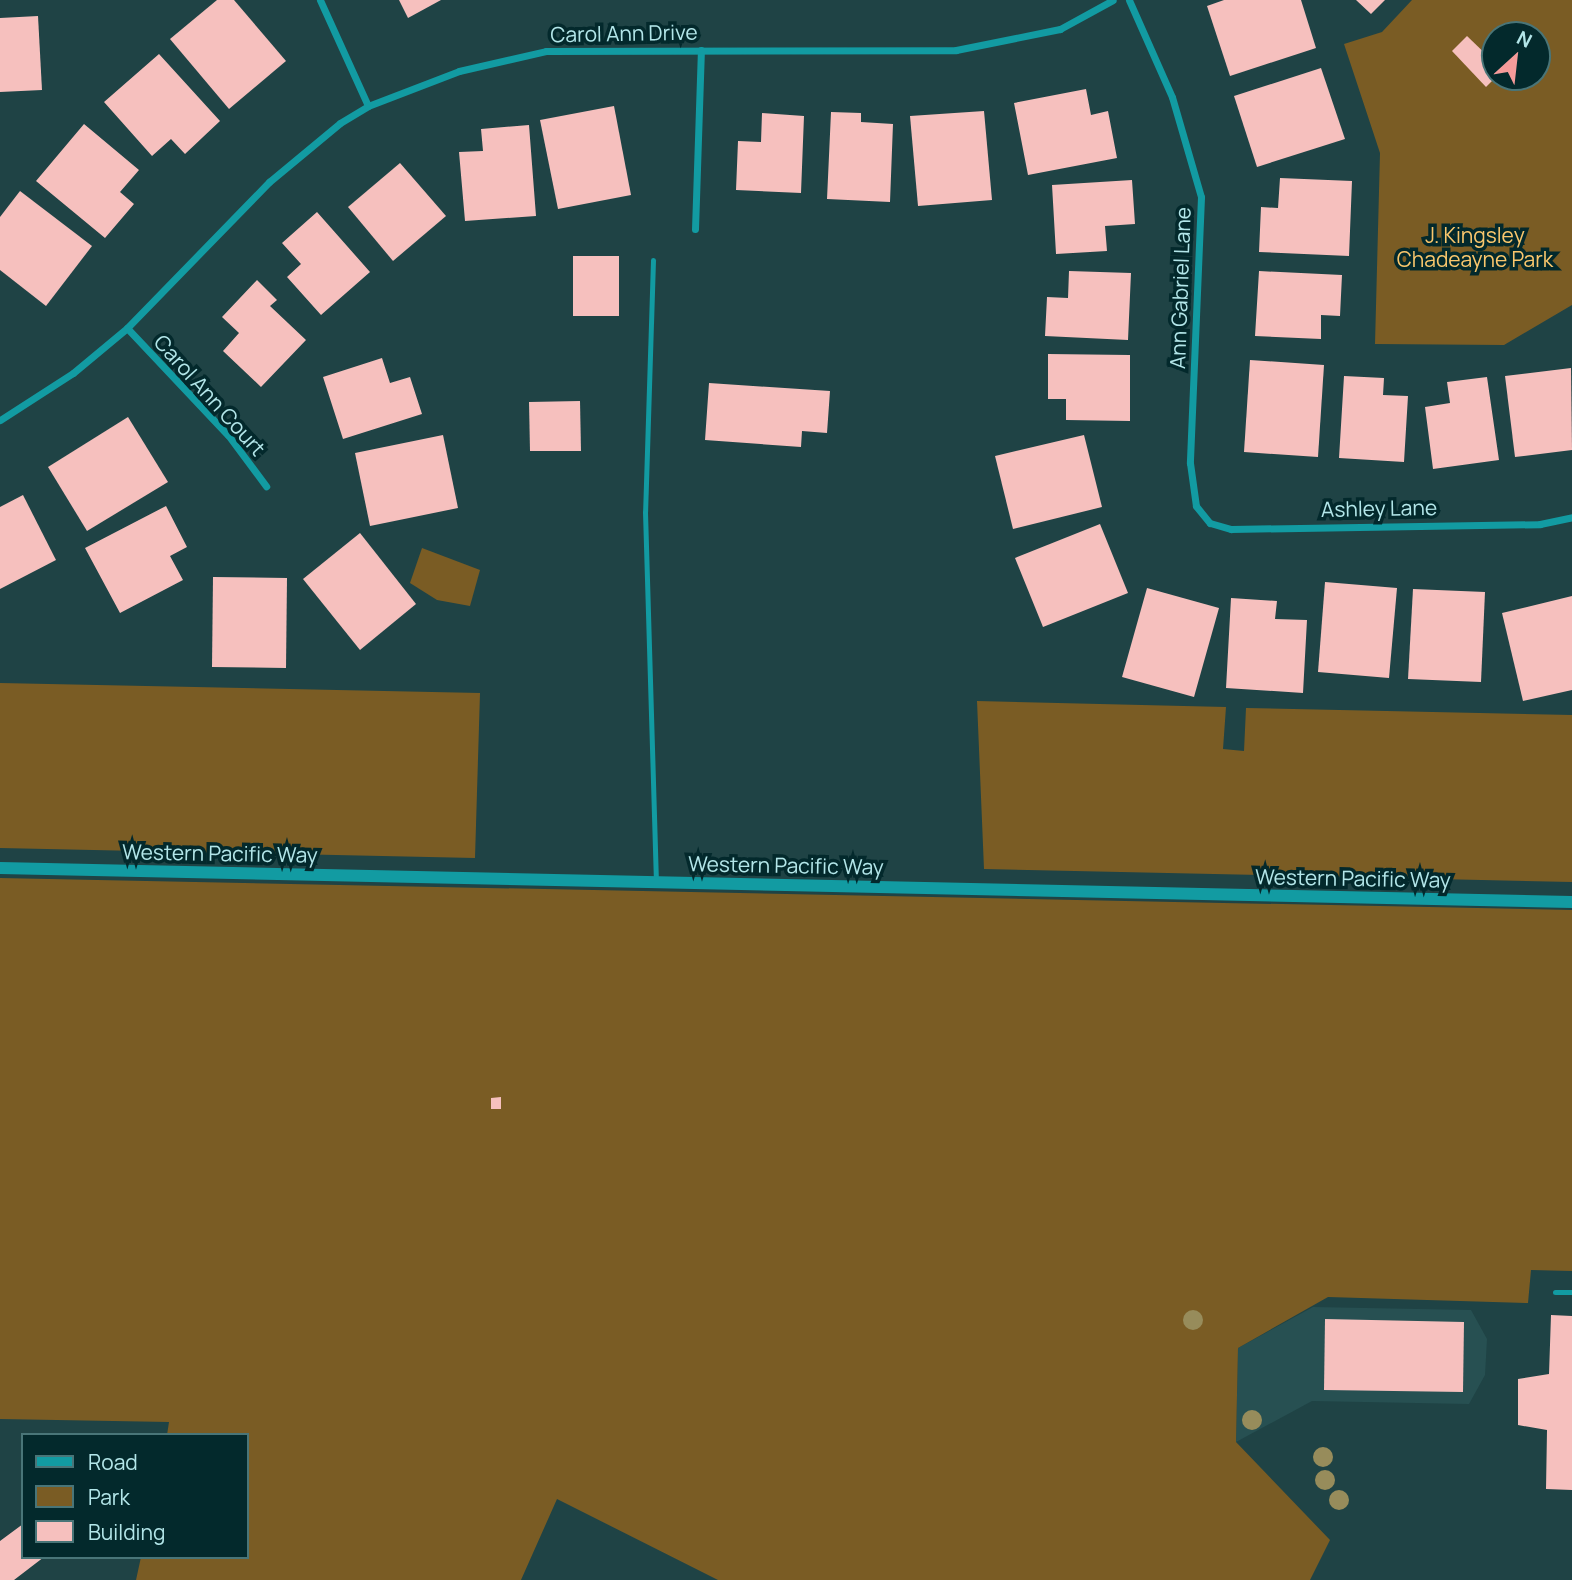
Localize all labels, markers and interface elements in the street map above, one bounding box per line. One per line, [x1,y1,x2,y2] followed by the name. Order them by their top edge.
[550,19,698,47] street label: Carol Ann Drive
[1481,21,1551,91] north arrow
[1513,24,1537,54] text: N
[1165,206,1195,370] street label: Ann Gabriel Lane
[1397,222,1553,272] park label: J. Kingsley Chadeayne Park
[149,329,271,461] street label: Carol Ann Court
[1321,494,1437,522] street label: Ashley Lane
[122,839,318,867] street label: Western Pacific Way
[688,851,884,879] street label: Western Pacific Way
[1255,864,1451,892] street label: Western Pacific Way
[21,1433,248,1559] legend
[88,1448,138,1476] text: Road
[88,1483,130,1511] text: Park
[88,1518,165,1546] text: Building

